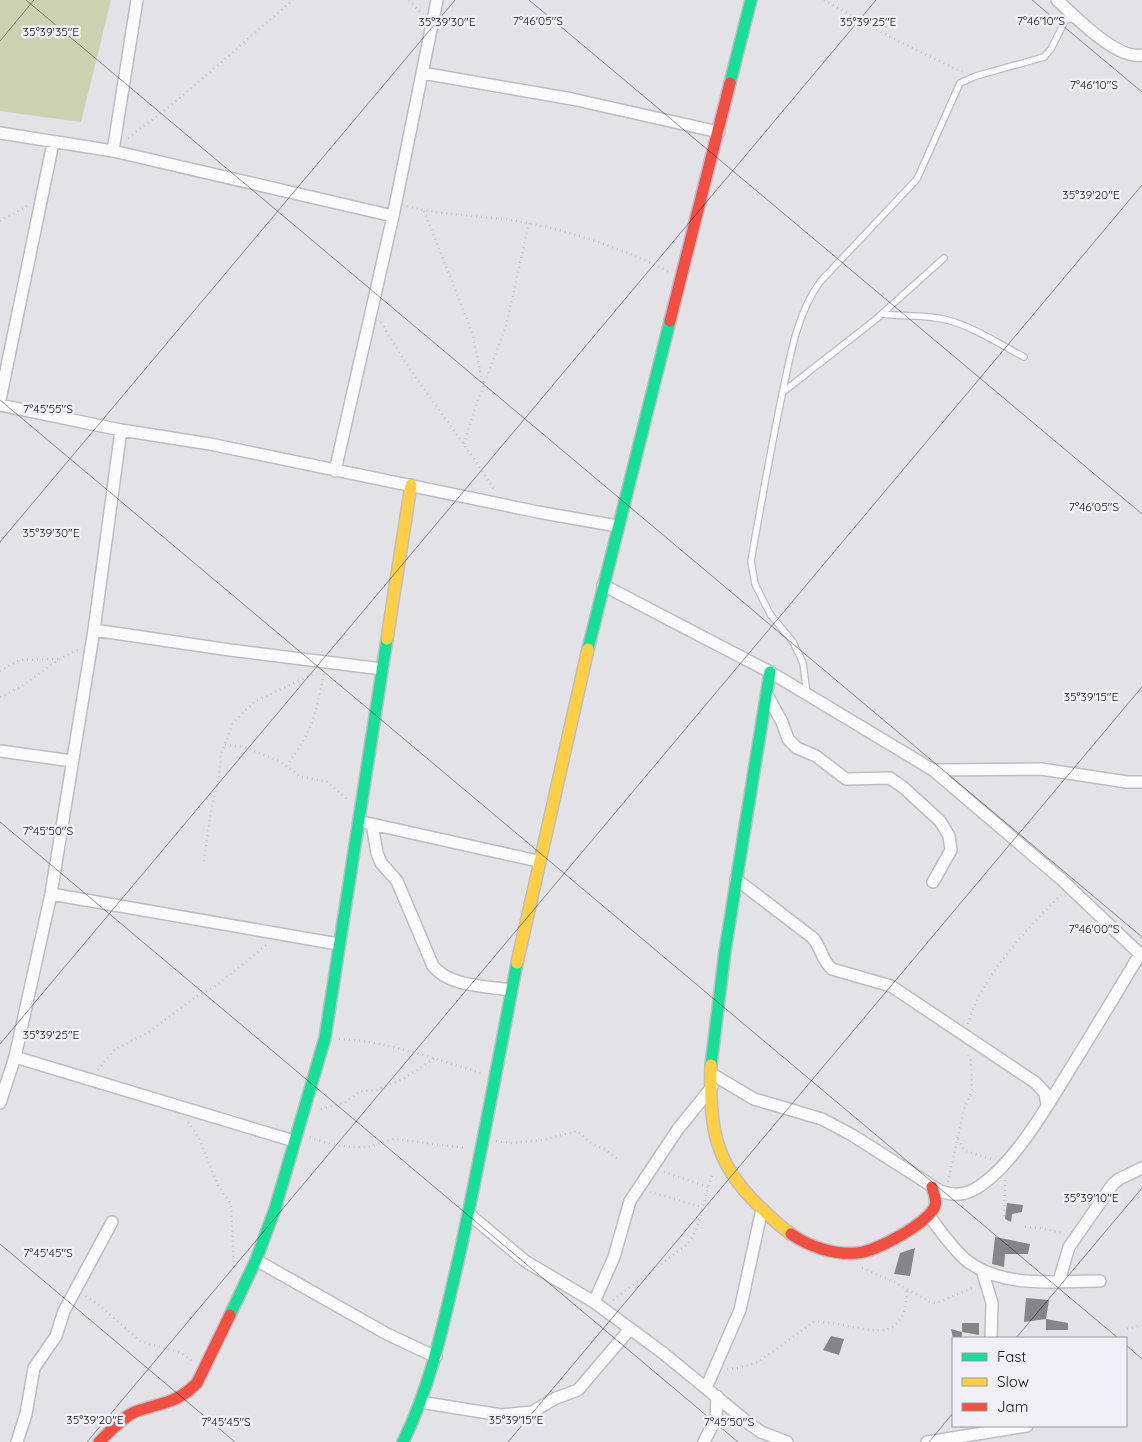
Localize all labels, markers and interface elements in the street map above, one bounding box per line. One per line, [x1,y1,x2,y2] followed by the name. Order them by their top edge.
[513,13,563,28] text: 7°46'05"S
[1017,13,1065,28] text: 7°46'10"S
[419,14,476,29] text: 35°39'30"E
[840,14,897,29] text: 35°39'25"E
[23,24,79,39] text: 35°39'35"E
[1070,77,1118,92] text: 7°46'10"S
[1062,187,1120,202] text: 35°39'20"E
[23,401,73,416] text: 7°45'55"S
[1069,499,1119,514] text: 7°46'05"S
[23,525,80,540] text: 35°39'30"E
[1064,689,1118,704] text: 35°39'15"E
[23,823,73,838] text: 7°45'50"S
[1069,921,1120,936] text: 7°46'00"S
[23,1027,80,1042] text: 35°39'25"E
[1063,1190,1119,1205] text: 35°39'10"E
[23,1245,73,1260] text: 7°45'45"S
[952,1337,1127,1427] legend
[997,1347,1026,1366] text: Fast
[997,1372,1029,1391] text: Slow
[997,1397,1028,1416] text: Jam
[66,1412,124,1427] text: 35°39'20"E
[489,1412,543,1427] text: 35°39'15"E
[201,1414,251,1429] text: 7°45'45"S
[704,1414,754,1429] text: 7°45'50"S

